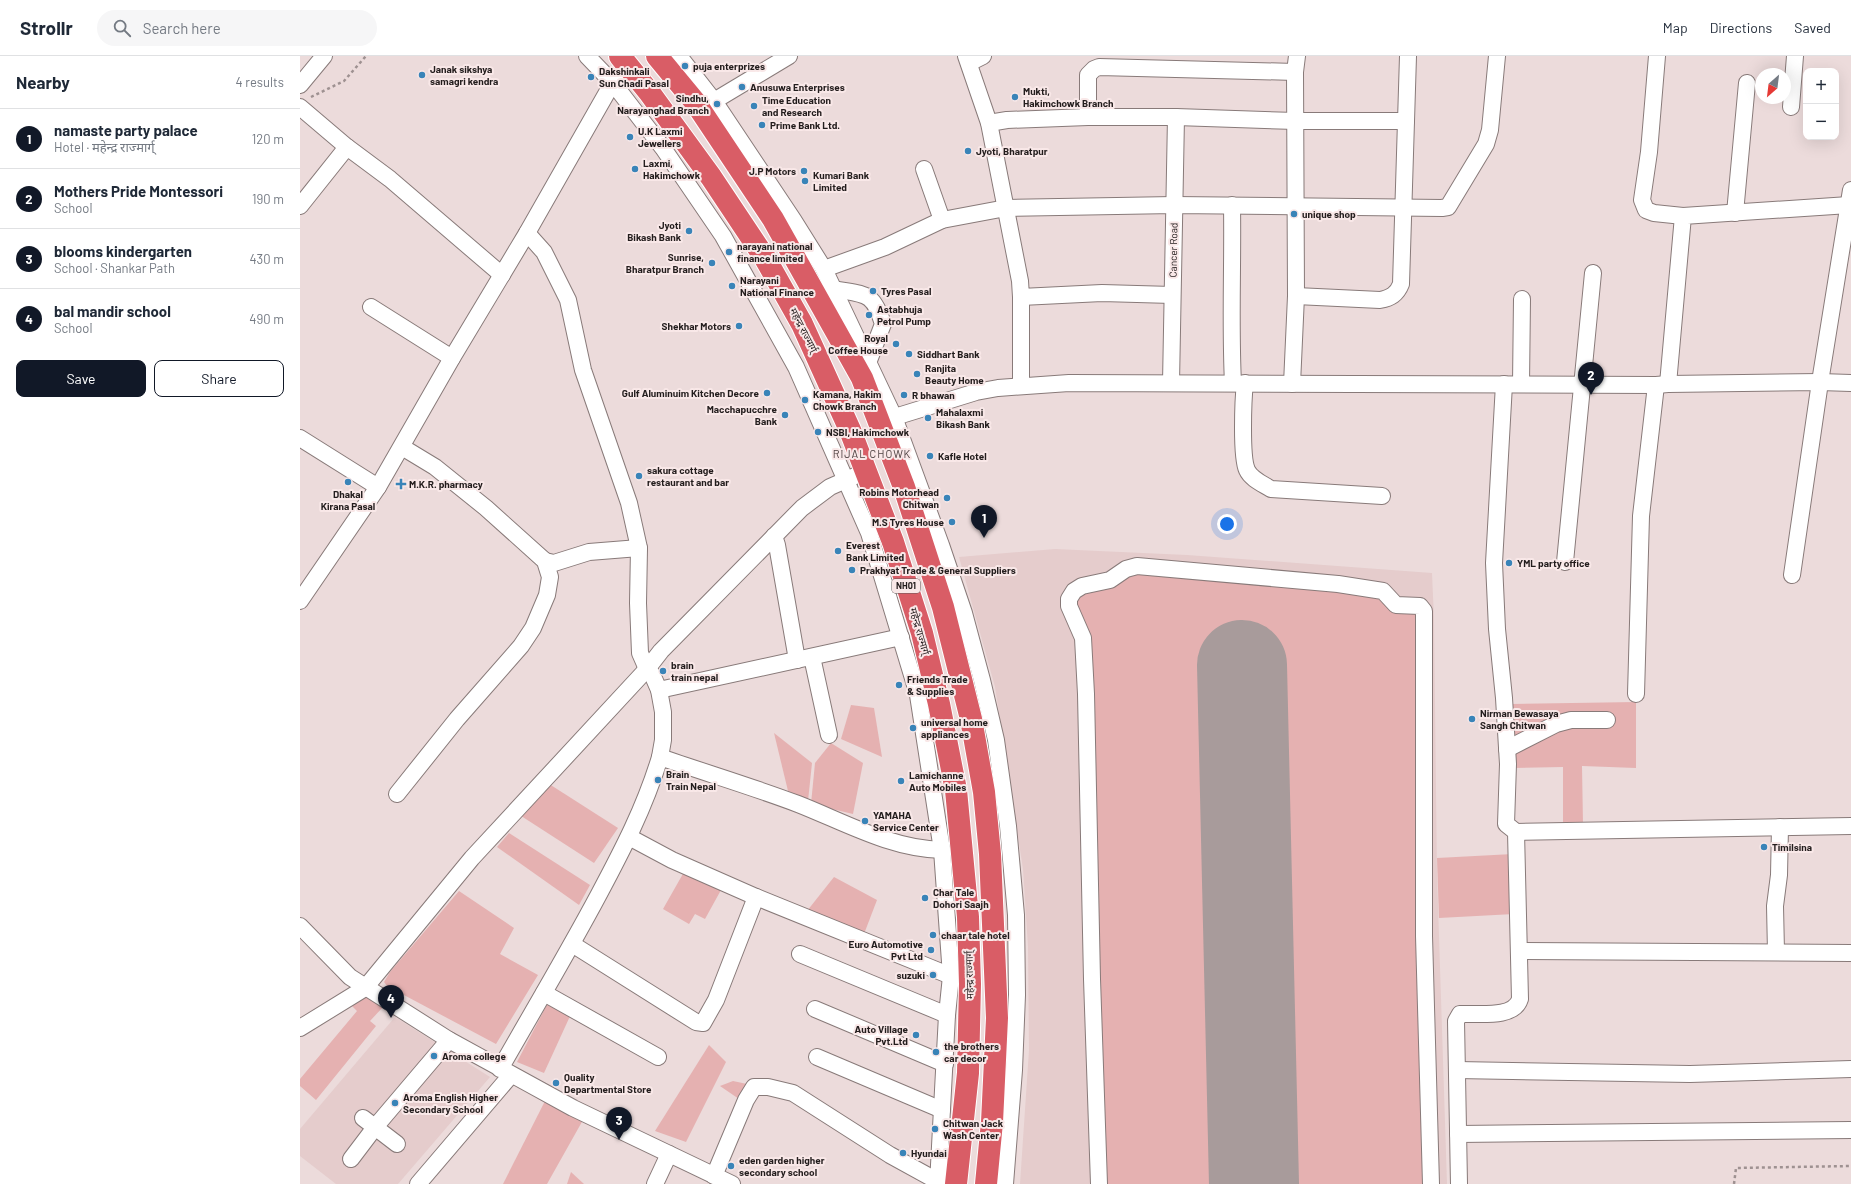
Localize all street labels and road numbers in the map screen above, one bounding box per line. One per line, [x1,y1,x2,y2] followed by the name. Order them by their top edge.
[1167,223,1179,277] street label: Cancer Road
[787,306,821,356] street label: महेन्द्र राज्मार्ग्
[892,579,920,593] road number: NH01
[907,606,933,658] street label: महेन्द्र राज्मार्ग्
[963,949,976,999] street label: महेन्द्र राज्मार्ग्

